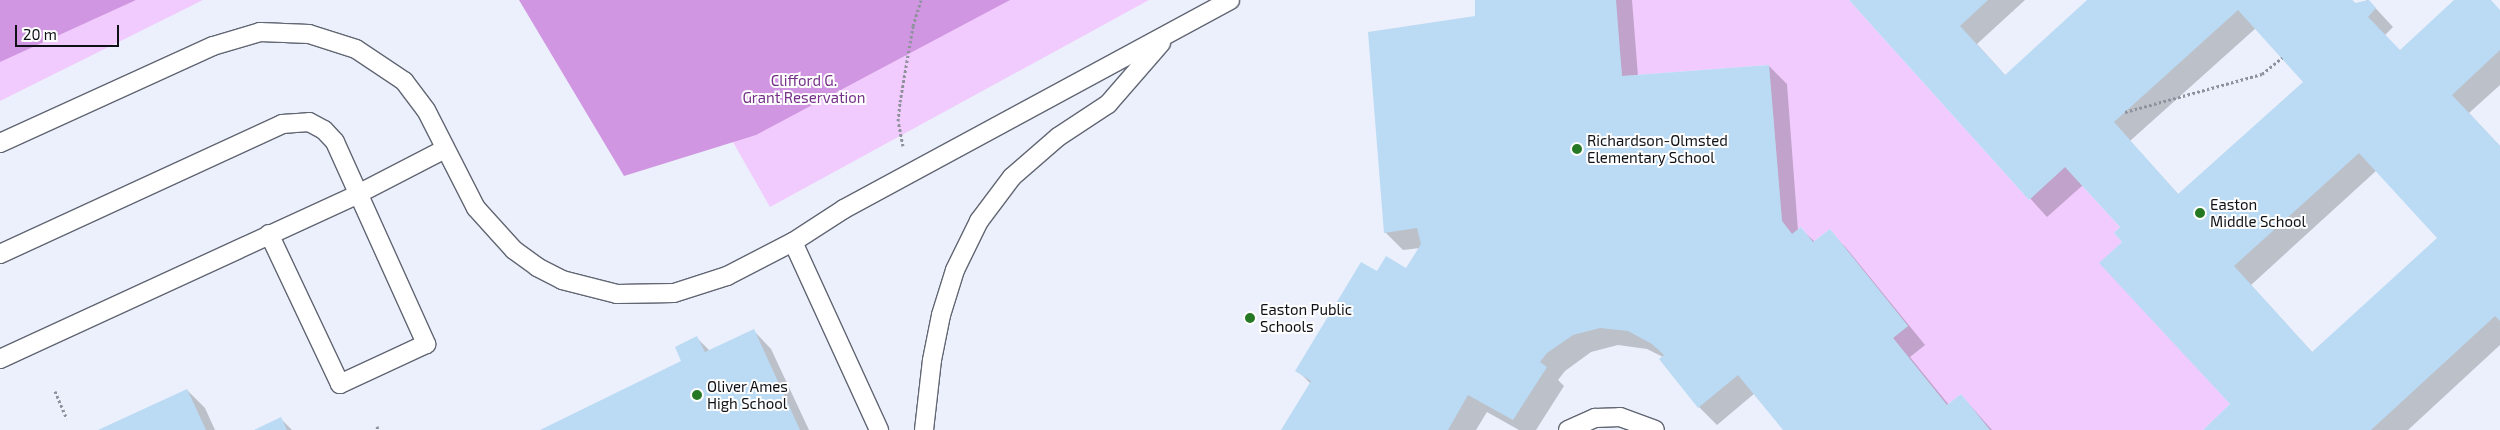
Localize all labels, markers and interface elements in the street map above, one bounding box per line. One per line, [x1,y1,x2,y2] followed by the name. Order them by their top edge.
[18,15,121,47] scale bar
[23,25,57,43] text: 20 m
[742,71,866,106] park label: Clifford G. Grant Reservation
[1587,131,1728,166] place label: Richardson-Olmsted Elementary School
[1571,143,1583,155] marker: Richardson-Olmsted Elementary School
[2210,195,2306,230] place label: Easton Middle School
[2194,207,2206,219] marker: Easton Middle School
[1260,300,1352,335] place label: Easton Public Schools
[1244,312,1256,324] marker: Easton Public Schools
[707,377,789,412] place label: Oliver Ames High School
[691,389,703,401] marker: Oliver Ames High School

